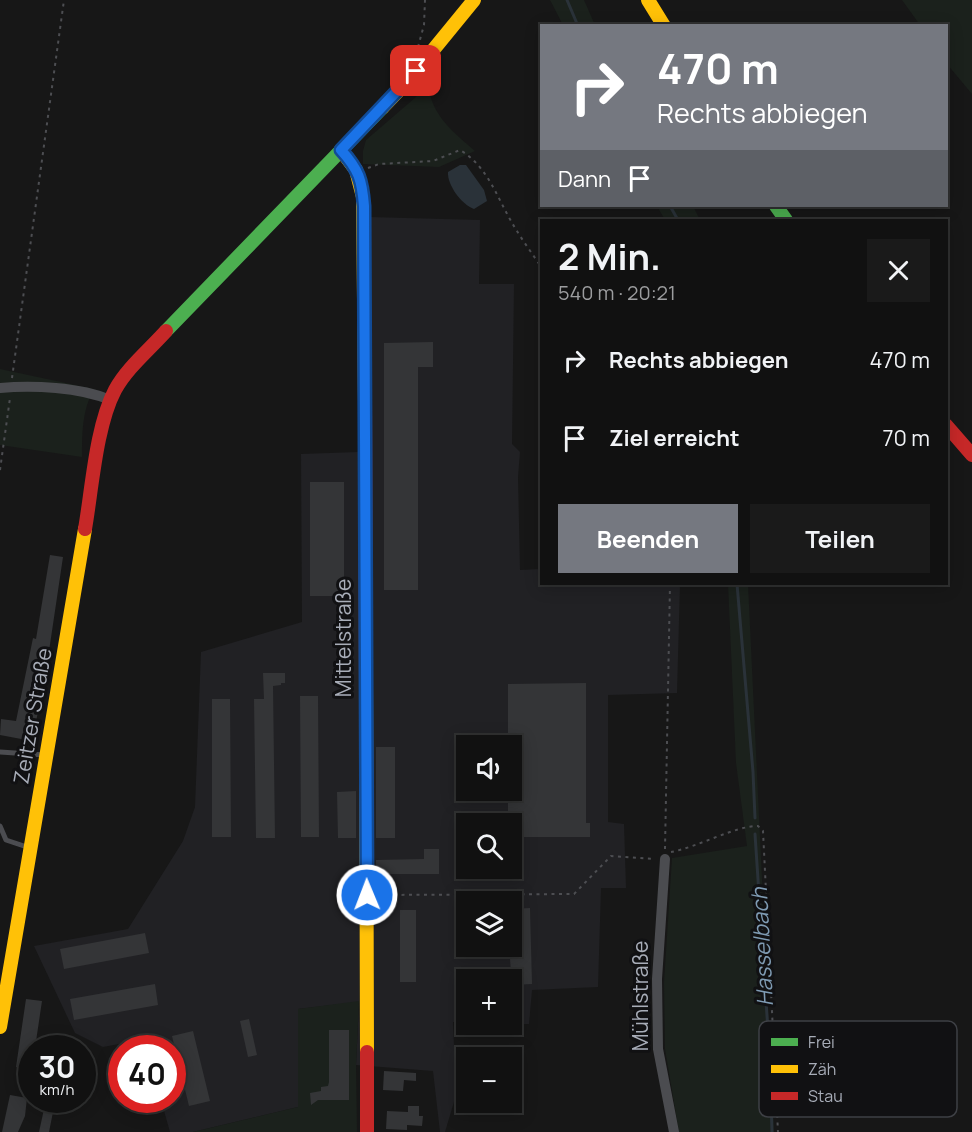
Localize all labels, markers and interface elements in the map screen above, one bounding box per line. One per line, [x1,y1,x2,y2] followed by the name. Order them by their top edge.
[657,39,779,97] text: 470 m
[390,45,441,96] pin
[558,48,636,126] icon: right
[399,54,432,87] icon: arrive
[657,94,868,131] text: Rechts abbiegen
[623,162,656,195] icon: arrive
[558,164,611,194] text: Dann
[558,232,661,281] text: 2 Min.
[867,239,930,302] button: close
[558,279,676,306] text: 540 m · 20:21
[558,344,591,377] icon: right
[609,345,788,375] text: Rechts abbiegen
[870,345,930,375] text: 470 m
[558,422,591,455] icon: arrive
[609,423,740,453] text: Ziel erreicht
[882,423,930,453] text: 70 m
[558,504,738,573] button: Beenden
[750,504,930,573] button: Teilen
[329,579,357,697] street label: Mittelstraße
[6,646,58,786] street label: Zeitzer Straße
[456,735,522,1113] map controls
[456,735,522,801] button: sound
[456,813,522,879] button: search
[335,863,399,927] position arrow
[744,886,780,1007] water label: Hasselbach
[456,891,522,957] button: layers
[626,941,654,1051] street label: Mühlstraße
[456,969,522,1035] button: +
[759,1021,957,1117] legend
[808,1031,835,1053] text: Frei
[108,1035,186,1113] speed limit sign: 40
[38,1046,76,1087] text: 30
[456,1047,522,1113] button: −
[808,1058,836,1080] text: Zäh
[40,1079,74,1100] text: km/h
[808,1085,843,1107] text: Stau

